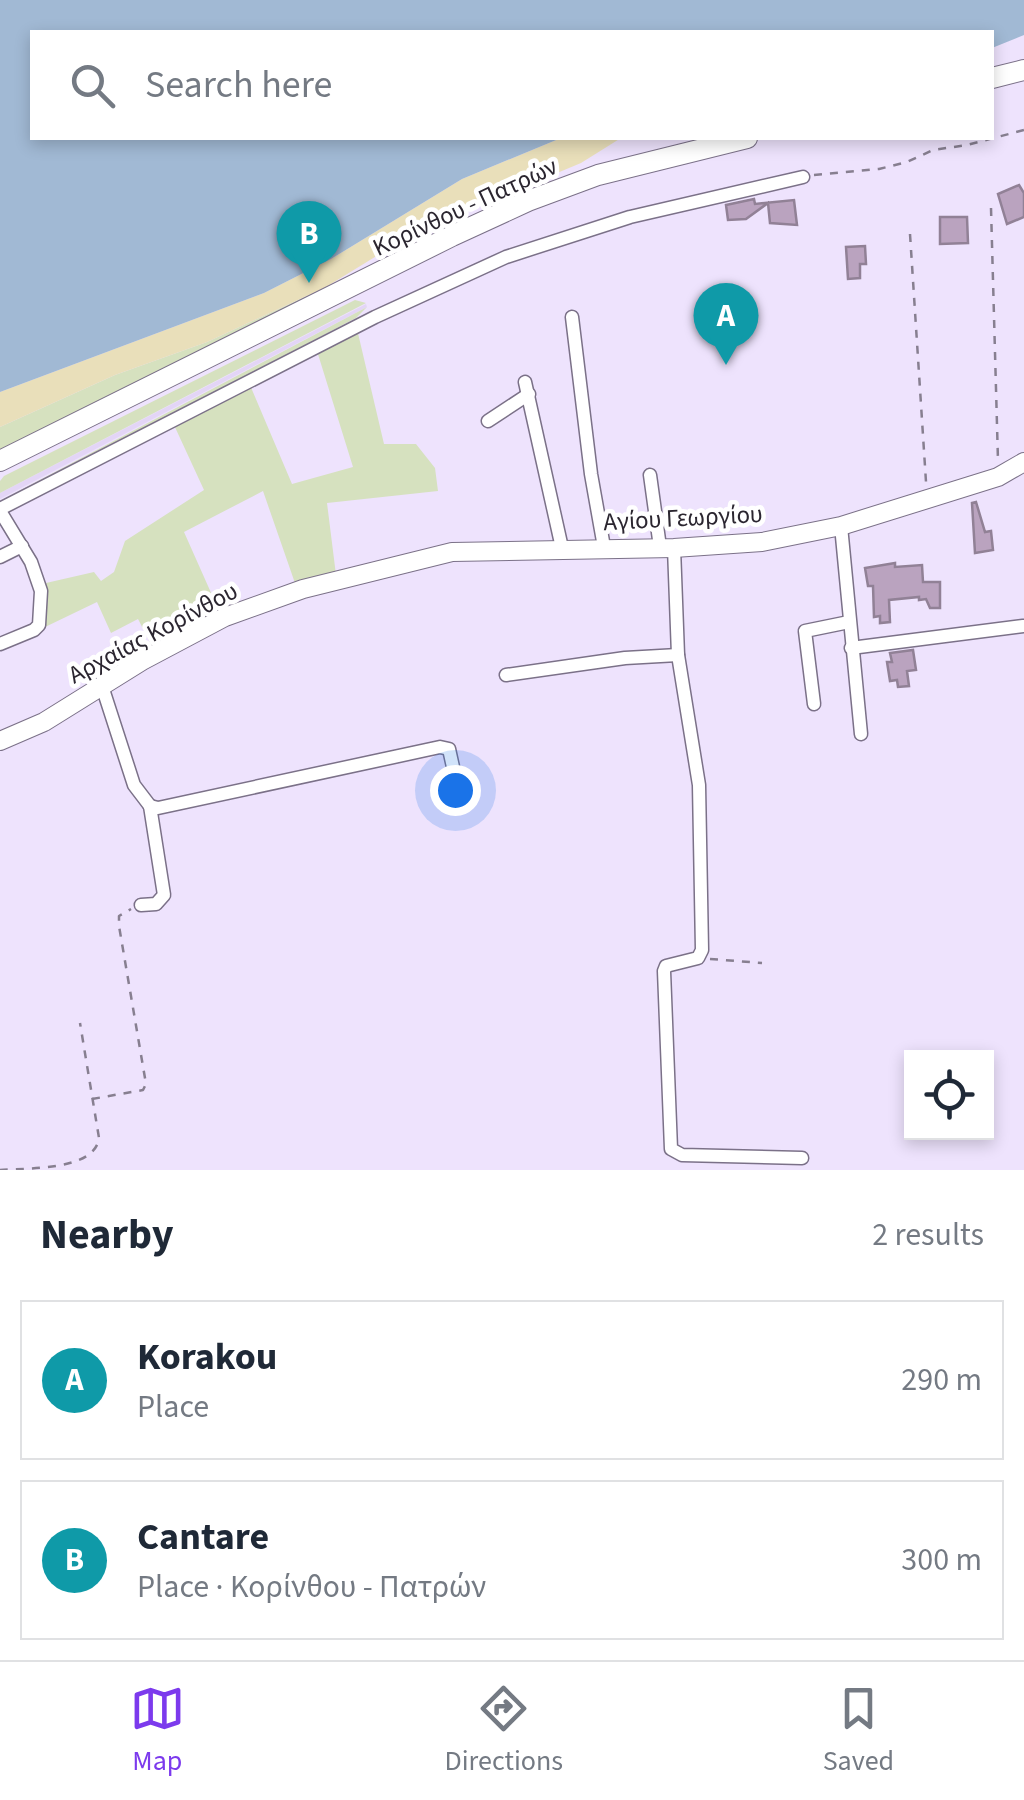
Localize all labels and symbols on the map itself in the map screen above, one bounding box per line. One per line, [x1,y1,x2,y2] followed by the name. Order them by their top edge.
[367,148,563,266] street label: Κορίνθου - Πατρών
[276,200,342,283] pin: B
[694,282,758,365] pin: A
[602,496,764,540] street label: Αγίου Γεωργίου
[62,573,244,693] street label: Αρχαίας Κορίνθου
[430,765,481,816] your location

